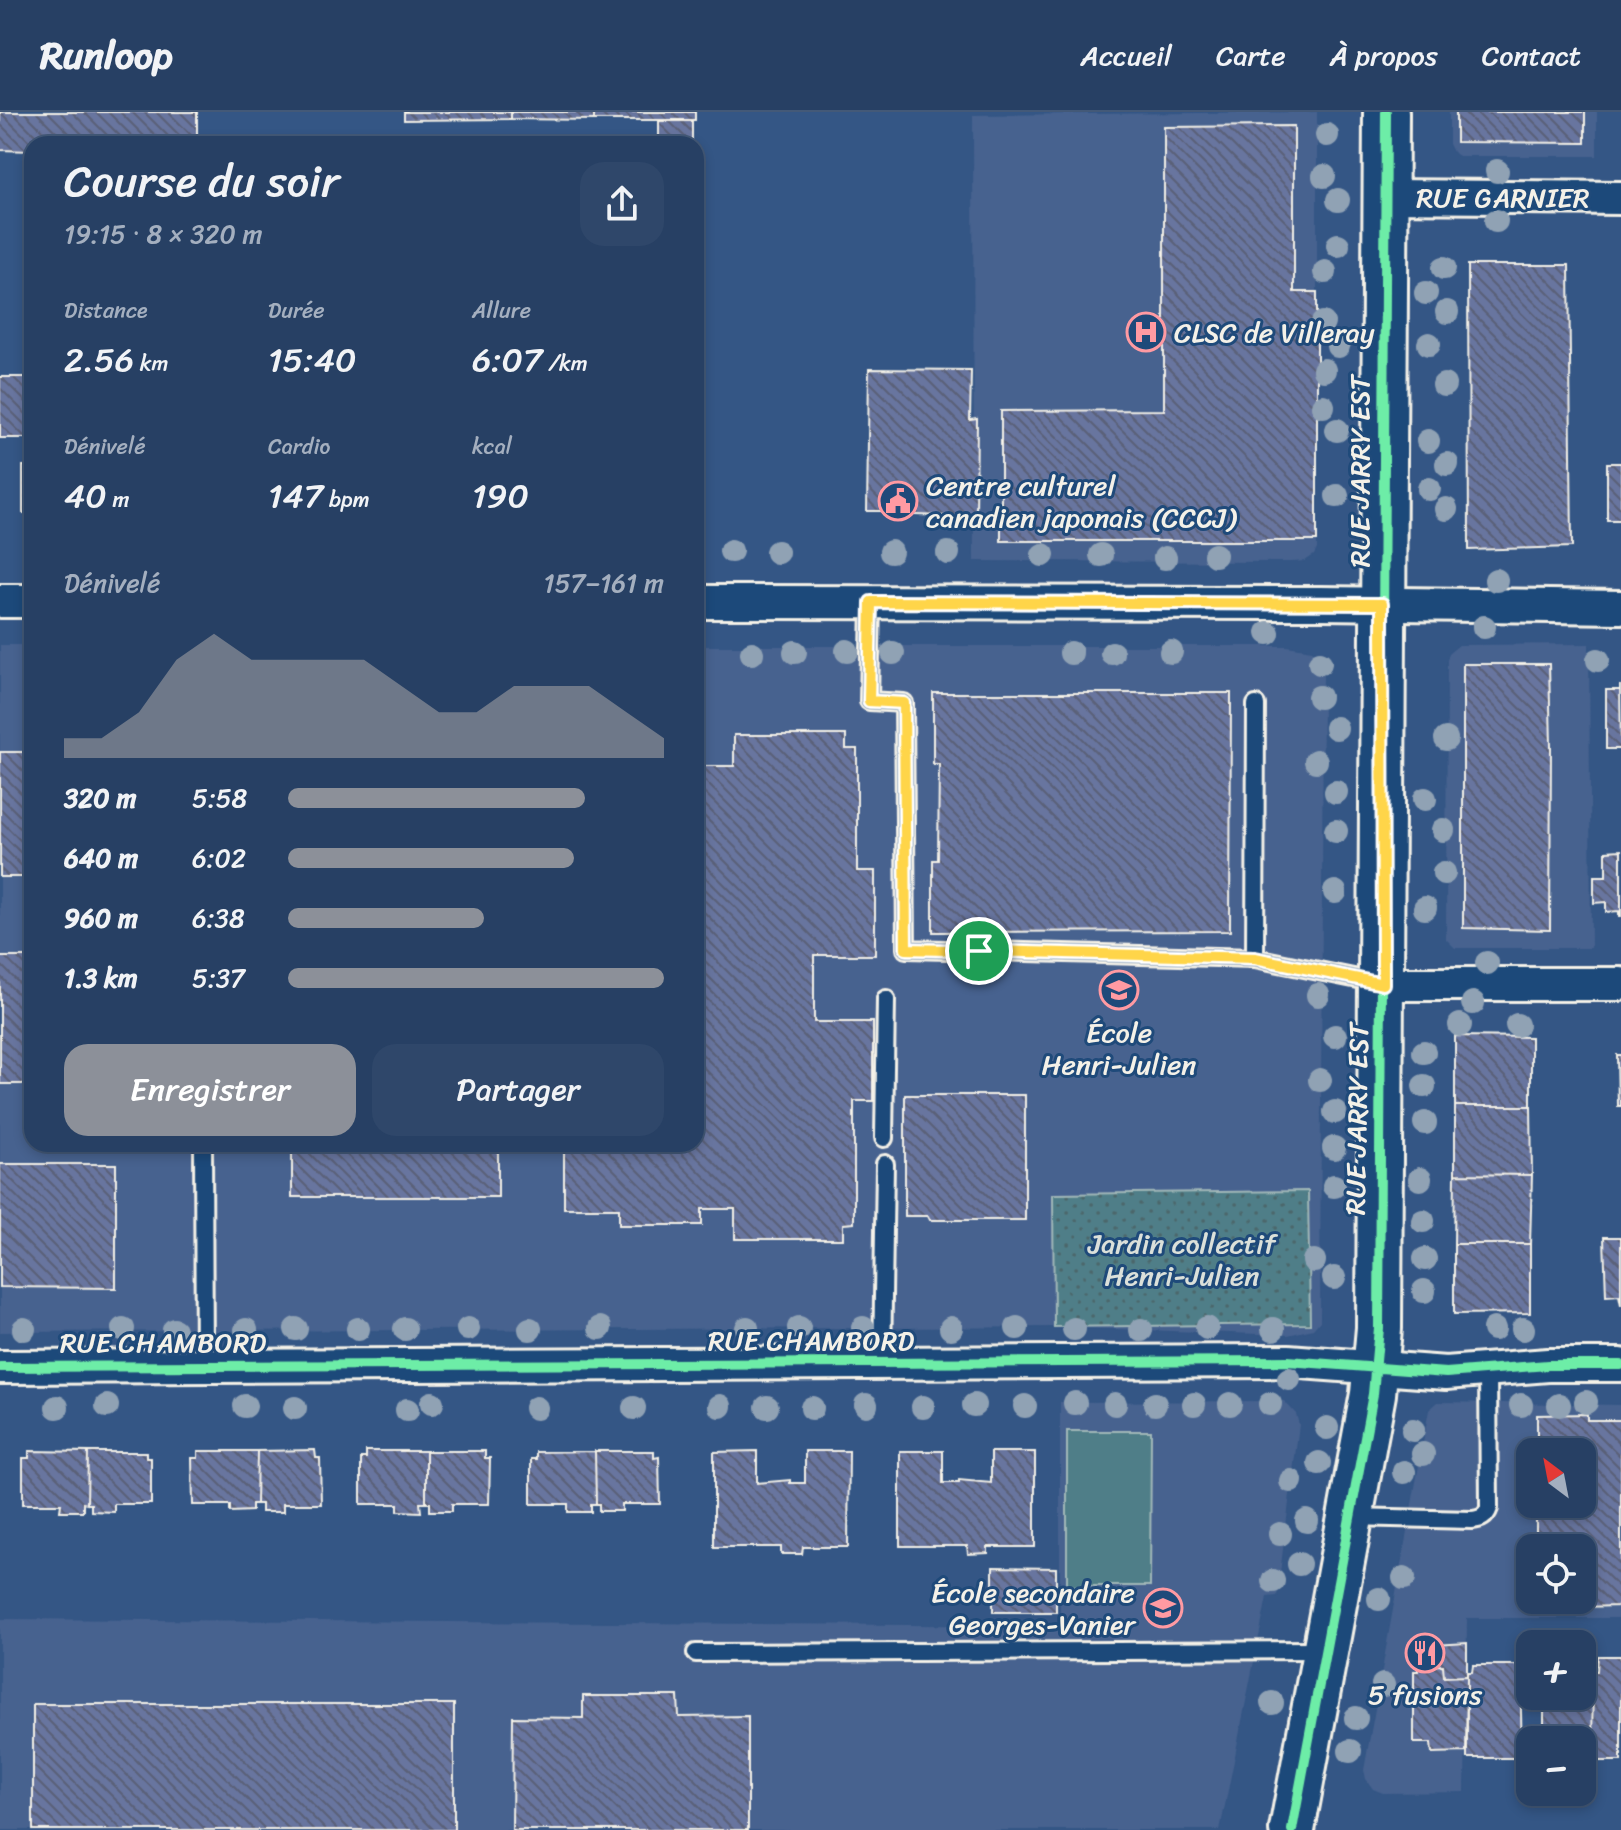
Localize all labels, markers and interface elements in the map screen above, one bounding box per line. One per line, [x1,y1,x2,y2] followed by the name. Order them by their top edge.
[40,22,173,89] text: Runloop
[1081,31,1172,80] text: Accueil
[1216,31,1286,80] text: Carte
[1330,31,1438,80] text: À propos
[1482,31,1581,80] text: Contact
[64,142,339,220] text: Course du soir
[580,162,664,246] button: share
[1416,173,1590,222] street label: RUE GARNIER
[64,211,263,257] text: 19:15 · 8 × 320 m
[64,291,148,330] text: Distance
[268,291,325,330] text: Durée
[472,291,531,330] text: Allure
[1174,308,1375,357] place label: CLSC de Villeray
[1125,311,1167,353] hospital icon: CLSC de Villeray
[64,330,134,390] text: 2.56
[268,330,356,390] text: 15:40
[472,330,542,390] text: 6:07
[134,344,168,383] text: km
[542,344,588,383] text: /km
[1335,373,1384,567] street label: RUE JARRY EST
[64,427,146,466] text: Dénivelé
[268,427,330,466] text: Cardio
[472,427,512,466] text: kcal
[926,461,1237,542] place label: Centre culturel canadien japonais (CCCJ)
[64,466,107,526] text: 40
[268,466,323,526] text: 147
[472,466,529,526] text: 190
[107,480,129,519] text: m
[323,480,370,519] text: bpm
[877,480,919,522] public building icon: Centre culturel canadien japonais (CCCJ)
[64,560,160,606] text: Dénivelé
[544,560,664,606] text: 157–161 m
[64,775,136,821] text: 320 m
[192,775,247,821] text: 5:58
[64,835,138,881] text: 640 m
[192,835,246,881] text: 6:02
[64,895,138,941] text: 960 m
[192,895,245,941] text: 6:38
[945,917,1013,985] pin
[957,929,1001,973] icon: arrive
[64,955,138,1001] text: 1.3 km
[192,955,245,1001] text: 5:37
[1098,969,1140,1011] school or university icon: École Henri-Julien
[1042,1008,1196,1089] place label: École Henri-Julien
[1331,1021,1383,1216] street label: RUE JARRY EST
[64,1044,356,1136] button: Enregistrer
[372,1044,664,1136] button: Partager
[1087,1219,1279,1300] park label: Jardin collectif Henri-Julien
[708,1316,914,1365] street label: RUE CHAMBORD
[60,1318,266,1367] street label: RUE CHAMBORD
[1516,1438,1596,1518] north arrow
[1516,1438,1596,1806] map controls
[1516,1534,1596,1614] button: locate
[931,1568,1137,1649] place label: École secondaire Georges-Vanier
[1142,1587,1184,1629] school or university icon: École secondaire Georges-Vanier
[1516,1630,1596,1710] button: +
[1404,1632,1446,1674] restaurant icon: 5 fusions
[1368,1670,1482,1719] place label: 5 fusions
[1516,1726,1596,1806] button: −

